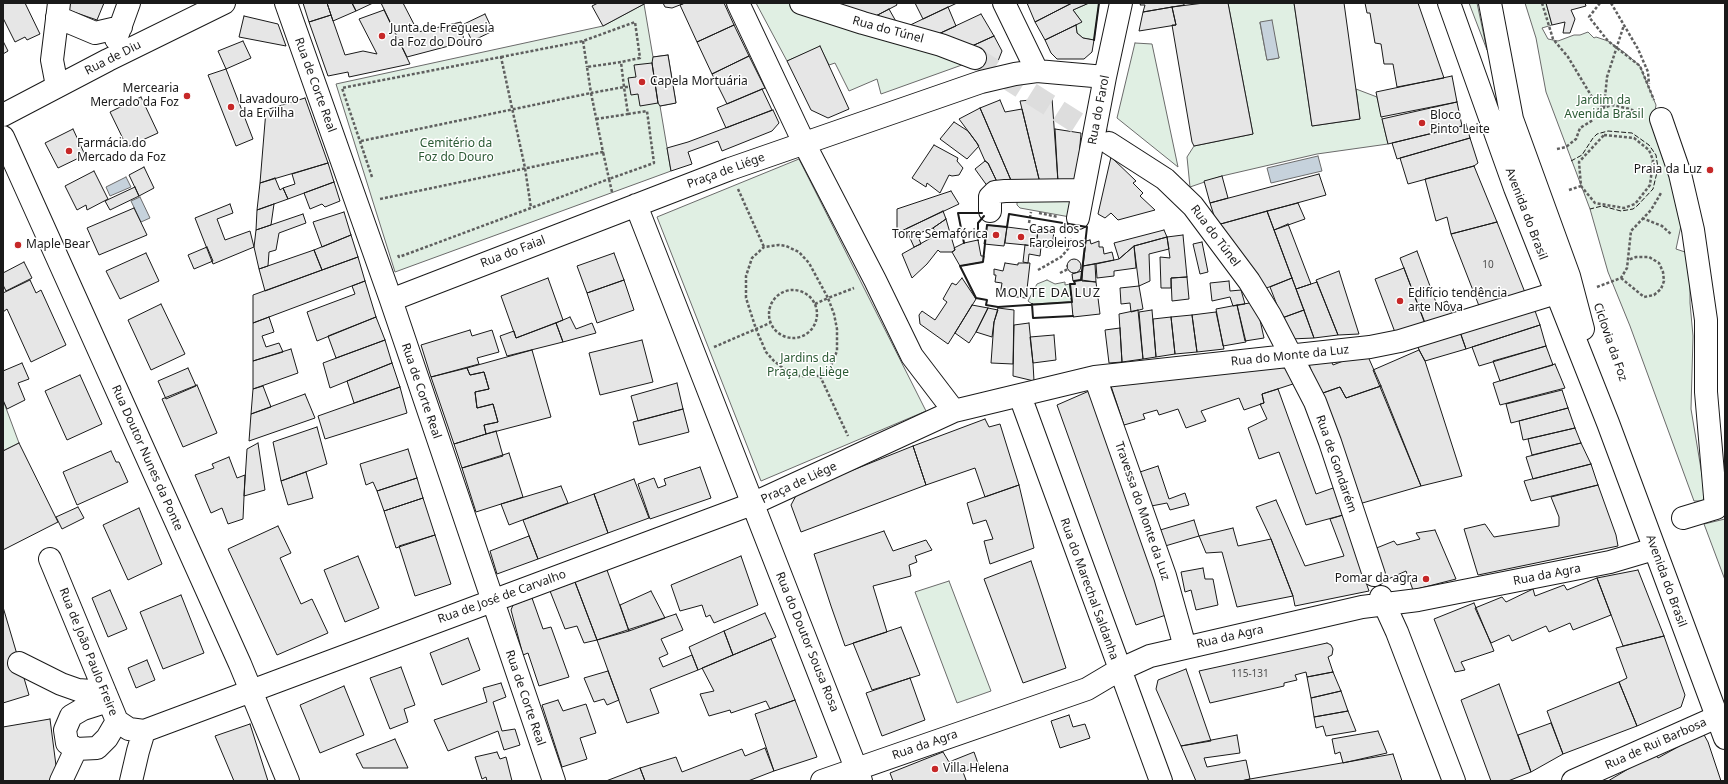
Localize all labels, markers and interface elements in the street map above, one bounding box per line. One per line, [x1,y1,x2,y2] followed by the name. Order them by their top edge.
[851,14,925,46] street label: Rua do Túnel
[390,22,494,50] place label: Junta de Freguesia da Foz do Douro
[377,31,387,41] marker: Junta de Freguesia da Foz do Douro
[291,36,339,134] street label: Rua de Corte Real
[82,38,144,78] street label: Rua de Diu
[1085,74,1113,146] street label: Rua do Farol
[650,75,748,89] place label: Capela Mortuária
[637,77,647,87] marker: Capela Mortuária
[90,82,179,110] place label: Mercearia Mercado da Foz
[182,91,192,101] marker: Mercearia Mercado da Foz
[239,93,299,121] place label: Lavadouro da Ervilha
[1564,94,1644,122] park label: Jardim da Avenida Brasil
[226,102,236,112] marker: Lavadouro da Ervilha
[1430,109,1490,137] place label: Bloco Pinto Leite
[1417,118,1427,128] marker: Bloco Pinto Leite
[77,137,166,165] place label: Farmácia do Mercado da Foz
[418,137,494,165] park label: Cemitério da Foz do Douro
[64,146,74,156] marker: Farmácia do Mercado da Foz
[685,150,767,192] street label: Praça de Liége
[1634,163,1702,177] place label: Praia da Luz
[1705,165,1715,175] marker: Praia da Luz
[1502,166,1550,262] street label: Avenida do Brasil
[1187,202,1243,270] street label: Rua do Túnel
[1029,223,1085,251] place label: Casa dos Faroleiros
[892,228,988,242] place label: Torre Semafórica
[991,230,1001,240] marker: Torre Semafórica
[1016,232,1026,242] marker: Casa dos Faroleiros
[479,233,547,271] street label: Rua do Faial
[26,238,90,252] place label: Maple Bear
[13,240,23,250] marker: Maple Bear
[1482,259,1494,271] house number: 10
[995,285,1101,301] district label: MONTE DA LUZ
[1408,287,1507,315] place label: Edifício tendência arte Nova
[1395,296,1405,306] marker: Edifício tendência arte Nova
[1590,301,1630,383] street label: Ciclovia da Foz
[398,341,444,441] street label: Rua de Corte Real
[1230,343,1350,369] street label: Rua do Monte da Luz
[767,352,849,380] park label: Jardins da Praça de Liège
[108,383,186,533] street label: Rua Doutor Nunes da Ponte
[1313,413,1359,515] street label: Rua de Gondarém
[1111,440,1173,582] street label: Travessa do Monte da Luz
[759,459,839,507] street label: Praça de Liége
[1057,516,1121,662] street label: Rua do Marechal Saldanha
[1643,533,1689,629] street label: Avenida do Brasil
[1512,561,1582,589] street label: Rua da Agra
[436,567,568,627] street label: Rua de José de Carvalho
[772,570,842,714] street label: Rua do Doutor Sousa Rosa
[1335,572,1418,586] place label: Pomar da agra
[1421,574,1431,584] marker: Pomar da agra
[56,586,120,718] street label: Rua de João Paulo Freire
[1195,622,1265,652] street label: Rua da Agra
[502,648,548,748] street label: Rua de Corte Real
[1231,668,1269,680] house number: 115-131
[1603,715,1709,773] street label: Rua de Rui Barbosa
[890,727,960,763] street label: Rua da Agra
[943,762,1009,776] place label: Villa Helena
[930,764,940,774] marker: Villa Helena

